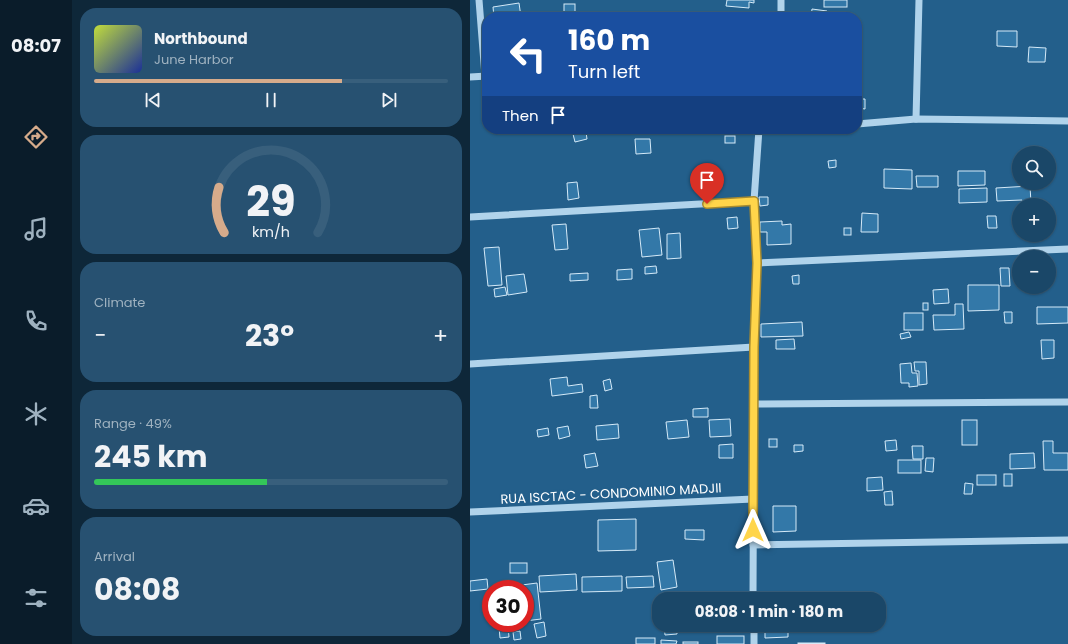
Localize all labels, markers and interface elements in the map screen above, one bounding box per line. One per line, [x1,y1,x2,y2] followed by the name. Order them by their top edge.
[568,21,650,60] text: 160 m
[154,28,248,49] text: Northbound
[502,28,554,80] icon: left
[11,33,61,58] text: 08:07
[154,50,234,69] text: June Harbor
[568,59,640,84] text: Turn left
[142,89,164,111] icon: previous
[260,89,282,111] icon: pause
[378,89,400,111] icon: next
[547,104,569,126] icon: arrive
[502,105,539,126] text: Then
[22,123,50,151] icon: directions
[1012,146,1056,294] map controls
[1012,146,1056,190] button: search
[690,163,724,204] pin
[696,169,718,191] icon: arrive
[246,172,296,231] text: 29
[1012,198,1056,242] button: +
[22,215,50,243] icon: music
[252,221,290,241] text: km/h
[1012,250,1056,294] button: −
[94,293,145,312] text: Climate
[22,307,50,335] icon: phone
[245,314,294,357] text: 23°
[94,320,106,351] text: −
[433,320,448,351] text: +
[22,400,50,428] icon: climate
[94,414,172,433] text: Range · 49%
[94,435,208,478] text: 245 km
[500,478,722,509] street label: RUA ISCTAC - CONDOMINIO MADJII
[22,492,50,520] icon: car
[732,509,774,551] position arrow
[94,547,135,566] text: Arrival
[94,568,181,611] text: 08:08
[482,580,534,632] speed limit sign: 30
[22,584,50,612] icon: filters
[695,601,843,622] text: 08:08 · 1 min · 180 m

